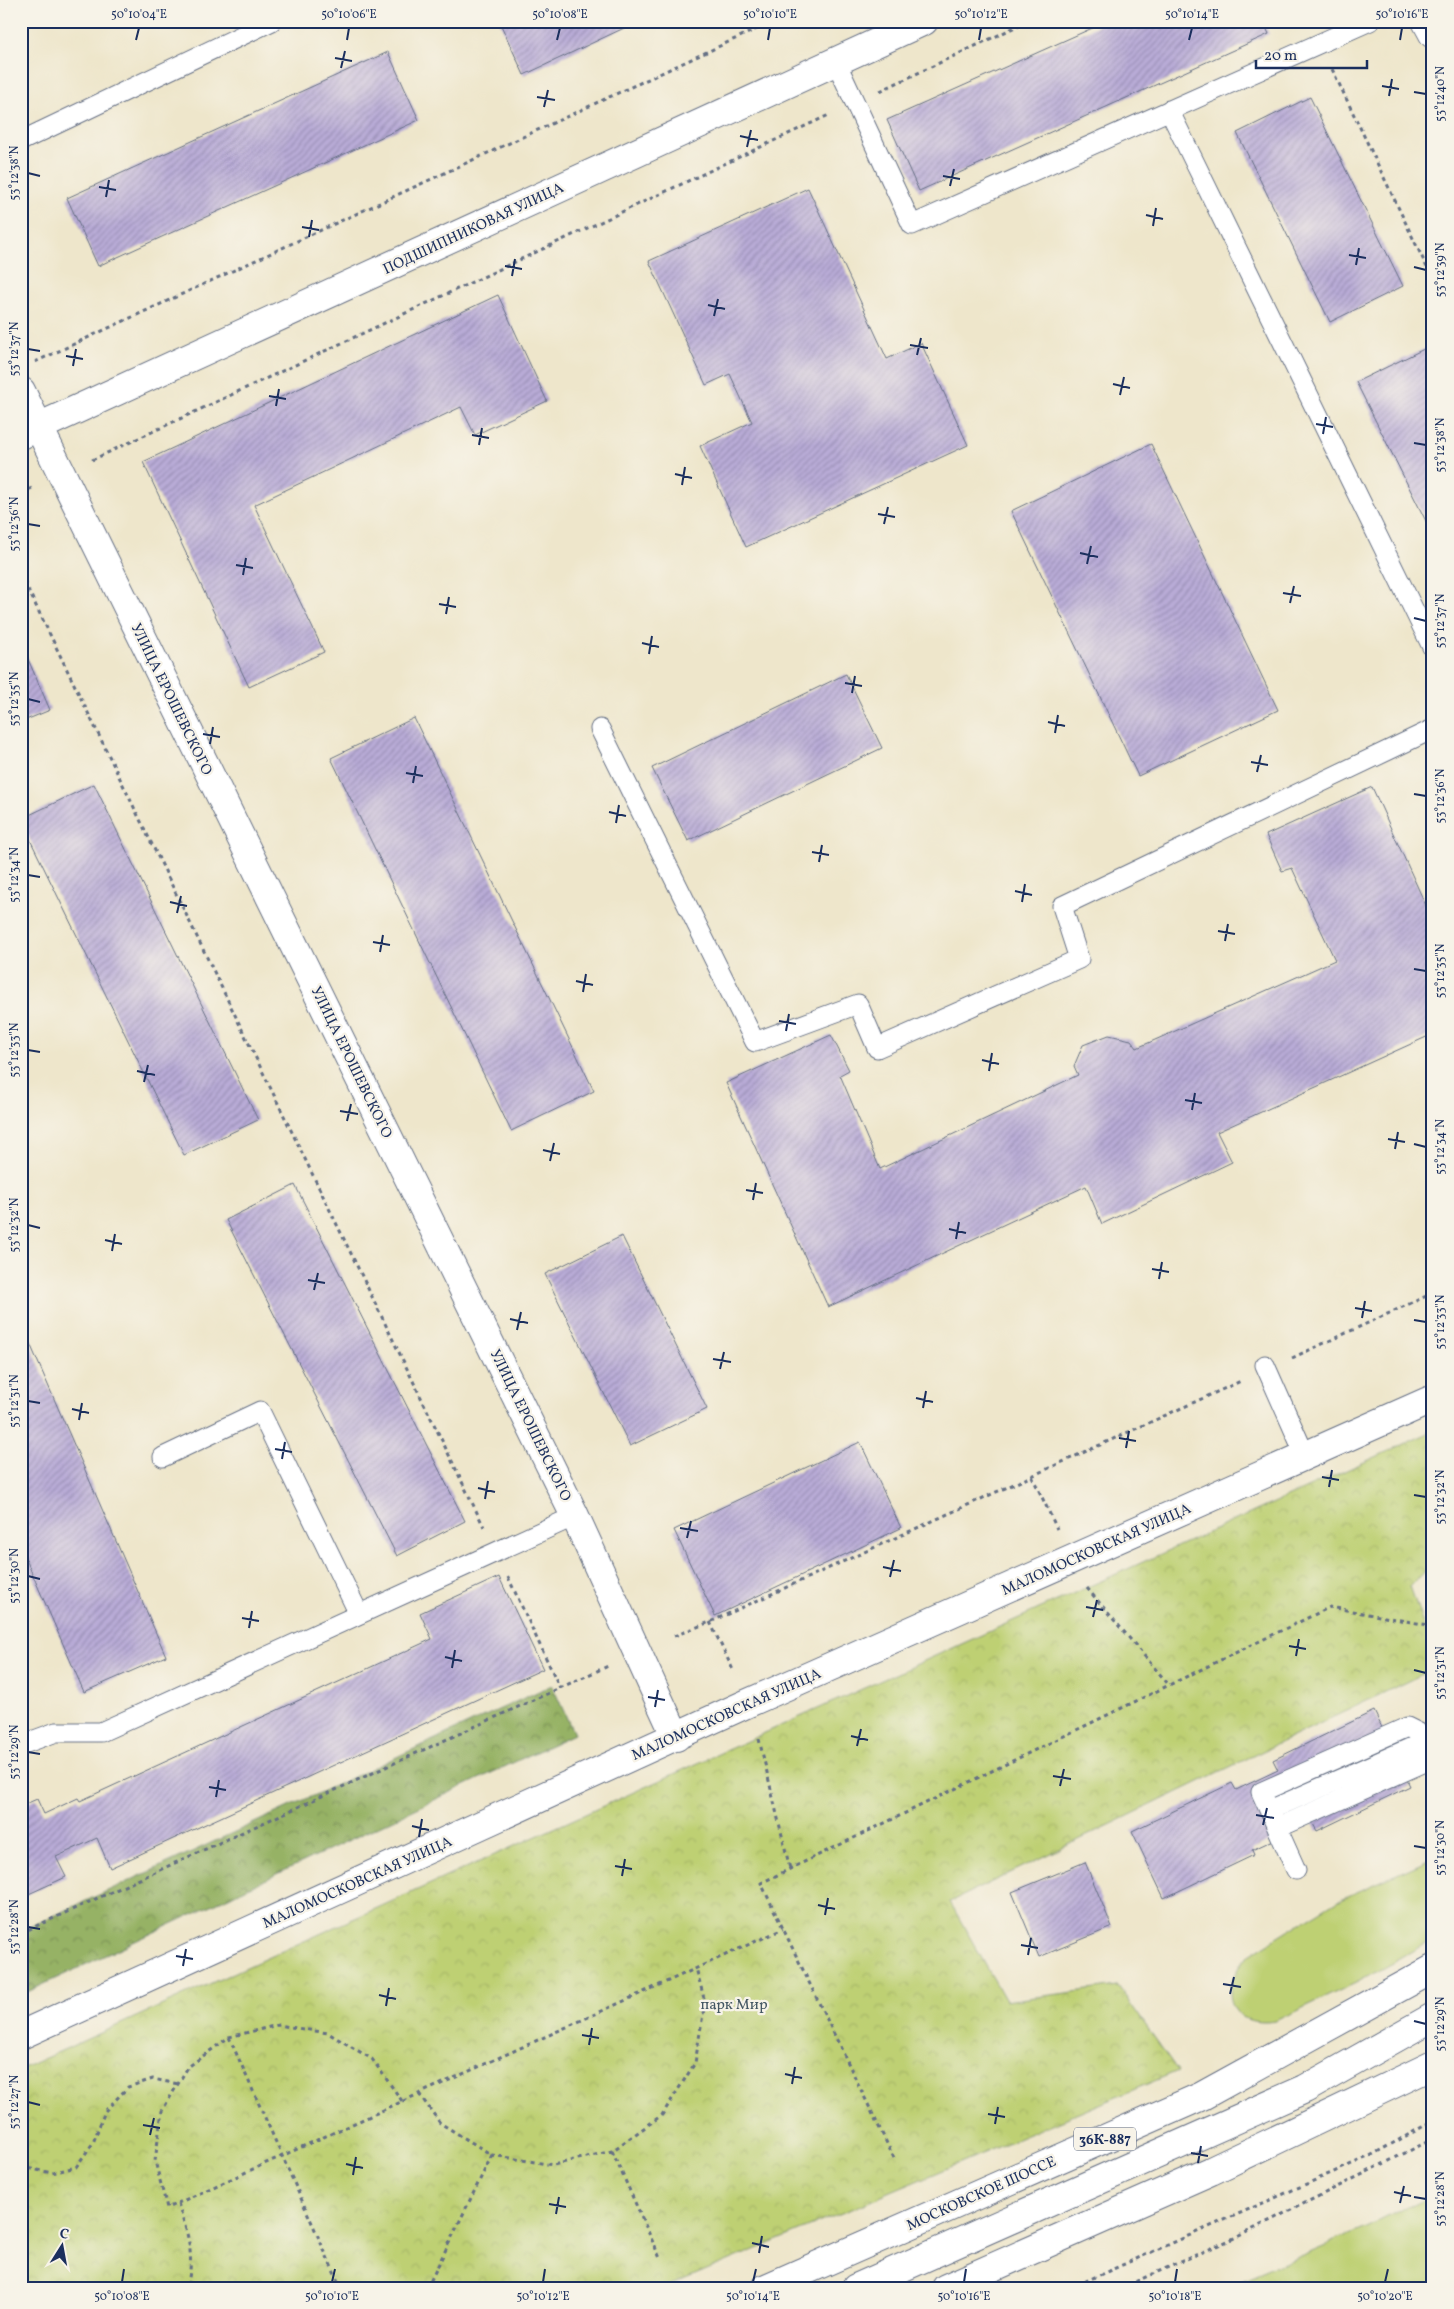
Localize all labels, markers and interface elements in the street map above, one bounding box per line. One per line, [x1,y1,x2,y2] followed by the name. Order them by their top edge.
[111,7,167,23] text: 50°10'04"E
[321,7,377,23] text: 50°10'06"E
[532,7,588,23] text: 50°10'08"E
[743,7,797,23] text: 50°10'10"E
[954,7,1008,23] text: 50°10'12"E
[1165,7,1219,23] text: 50°10'14"E
[1375,7,1429,23] text: 50°10'16"E
[1256,38,1368,70] scale bar
[1264,46,1297,67] text: 20 m
[1433,66,1449,122] text: 53°12'40"N
[7,145,23,200] text: 53°12'38"N
[380,178,568,281] street label: ПОДШИПНИКОВАЯ УЛИЦА
[1433,243,1449,297] text: 53°12'39"N
[7,322,23,376] text: 53°12'37"N
[1433,417,1449,472] text: 53°12'38"N
[7,496,23,551] text: 53°12'36"N
[1433,594,1449,648] text: 53°12'37"N
[125,620,217,779] street label: УЛИЦА ЕРОШЕВСКОГО
[7,672,23,726] text: 53°12'35"N
[1433,768,1449,823] text: 53°12'36"N
[7,847,23,903] text: 53°12'34"N
[1433,944,1449,998] text: 53°12'35"N
[305,983,397,1142] street label: УЛИЦА ЕРОШЕВСКОГО
[7,1022,23,1077] text: 53°12'33"N
[1433,1119,1449,1175] text: 53°12'34"N
[7,1197,23,1253] text: 53°12'32"N
[1433,1294,1449,1349] text: 53°12'33"N
[484,1346,576,1505] street label: УЛИЦА ЕРОШЕВСКОГО
[7,1374,23,1428] text: 53°12'31"N
[1433,1469,1449,1525] text: 53°12'32"N
[998,1499,1195,1602] street label: МАЛОМОСКОВСКАЯ УЛИЦА
[7,1548,23,1604] text: 53°12'30"N
[1433,1646,1449,1700] text: 53°12'31"N
[628,1664,825,1767] street label: МАЛОМОСКОВСКАЯ УЛИЦА
[7,1724,23,1779] text: 53°12'29"N
[1433,1820,1449,1876] text: 53°12'30"N
[259,1832,456,1935] street label: МАЛОМОСКОВСКАЯ УЛИЦА
[7,1899,23,1955] text: 53°12'28"N
[700,1995,768,2016] park label: парк Мир
[1433,1996,1449,2051] text: 53°12'29"N
[7,2075,23,2129] text: 53°12'27"N
[1074,2128,1136,2150] road number: 36К-887
[903,2152,1060,2237] street label: МОСКОВСКОЕ ШОССЕ
[1433,2171,1449,2227] text: 53°12'28"N
[38,2222,88,2272] north arrow
[58,2225,70,2245] text: С
[94,2289,150,2305] text: 50°10'08"E
[305,2289,359,2305] text: 50°10'10"E
[516,2289,570,2305] text: 50°10'12"E
[726,2289,780,2305] text: 50°10'14"E
[937,2289,991,2305] text: 50°10'16"E
[1148,2289,1202,2305] text: 50°10'18"E
[1357,2289,1413,2305] text: 50°10'20"E

